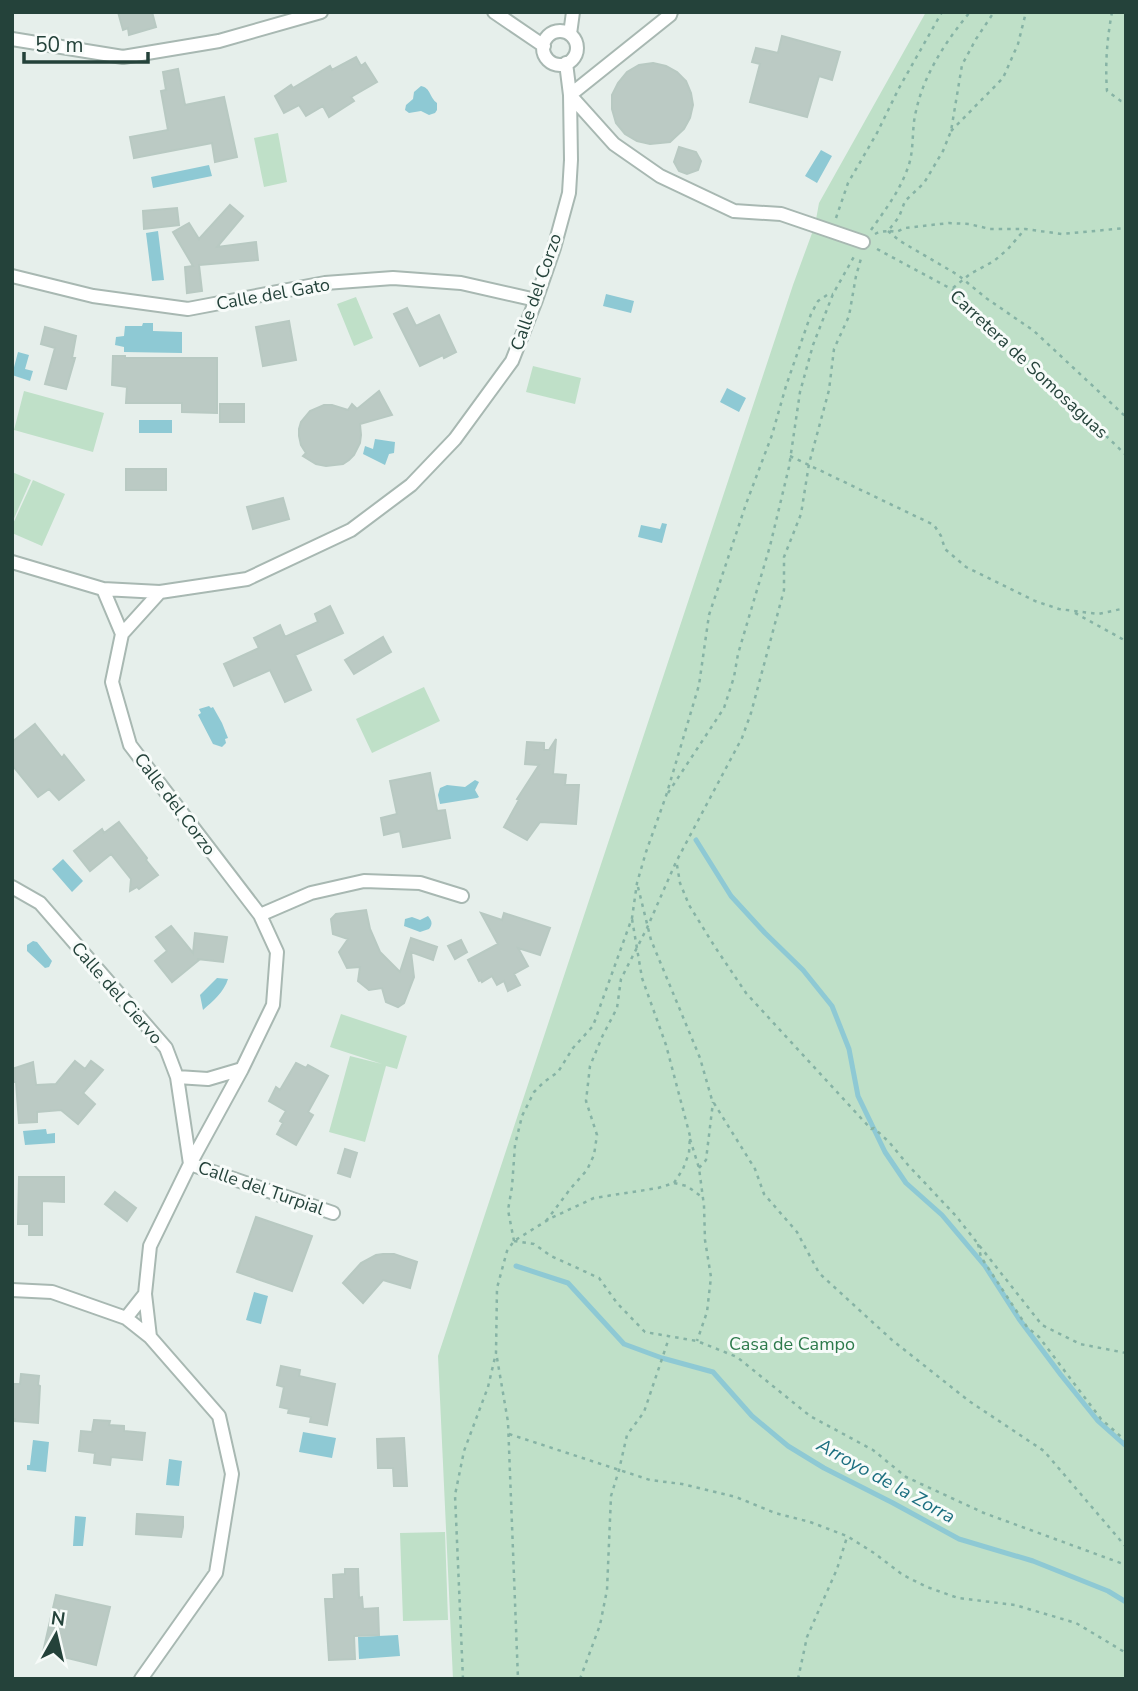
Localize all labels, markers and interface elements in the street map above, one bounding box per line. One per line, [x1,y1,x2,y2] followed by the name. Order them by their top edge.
[24,21,149,65] scale bar
[35,31,84,59] text: 50 m
[505,230,567,354] street label: Calle del Corzo
[214,272,332,316] street label: Calle del Gato
[945,284,1113,444] street label: Carretera de Somosaguas
[129,748,221,860] street label: Calle del Corzo
[66,937,168,1049] street label: Calle del Ciervo
[195,1155,328,1221] street label: Calle del Turpial
[729,1332,855,1356] park label: Casa de Campo
[811,1432,960,1530] water label: Arroyo de la Zorra
[21,1600,91,1670] north arrow
[49,1605,67,1633] text: N

